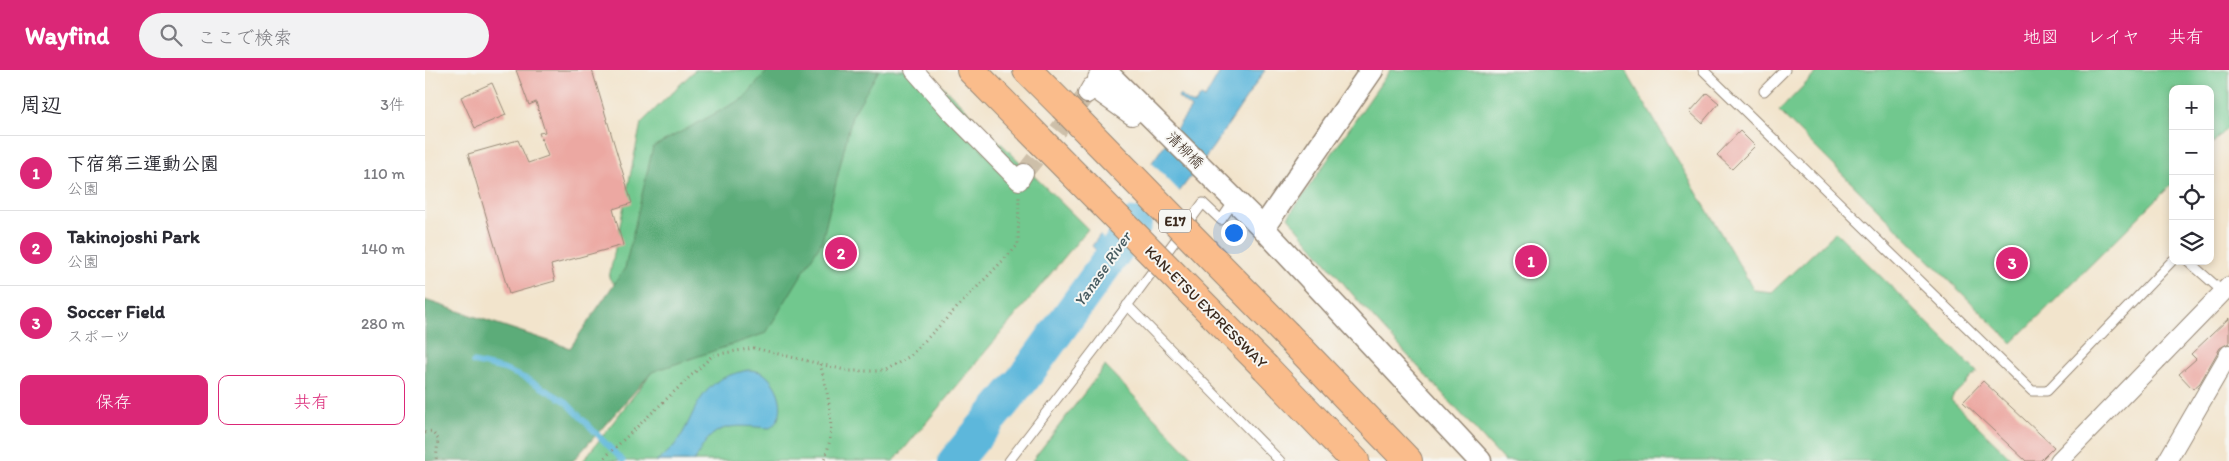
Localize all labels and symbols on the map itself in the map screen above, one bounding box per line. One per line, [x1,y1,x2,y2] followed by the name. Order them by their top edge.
[1163,128,1207,172] street label: 清柳橋
[1159,210,1191,232] road number: E17
[1221,220,1247,246] your location
[1070,227,1136,310] water label: Yanase River
[825,234,857,272] pin: 2
[1141,242,1271,372] street label: KAN-ETSU EXPRESSWAY
[1515,242,1547,280] pin: 1
[1996,244,2028,282] pin: 3

